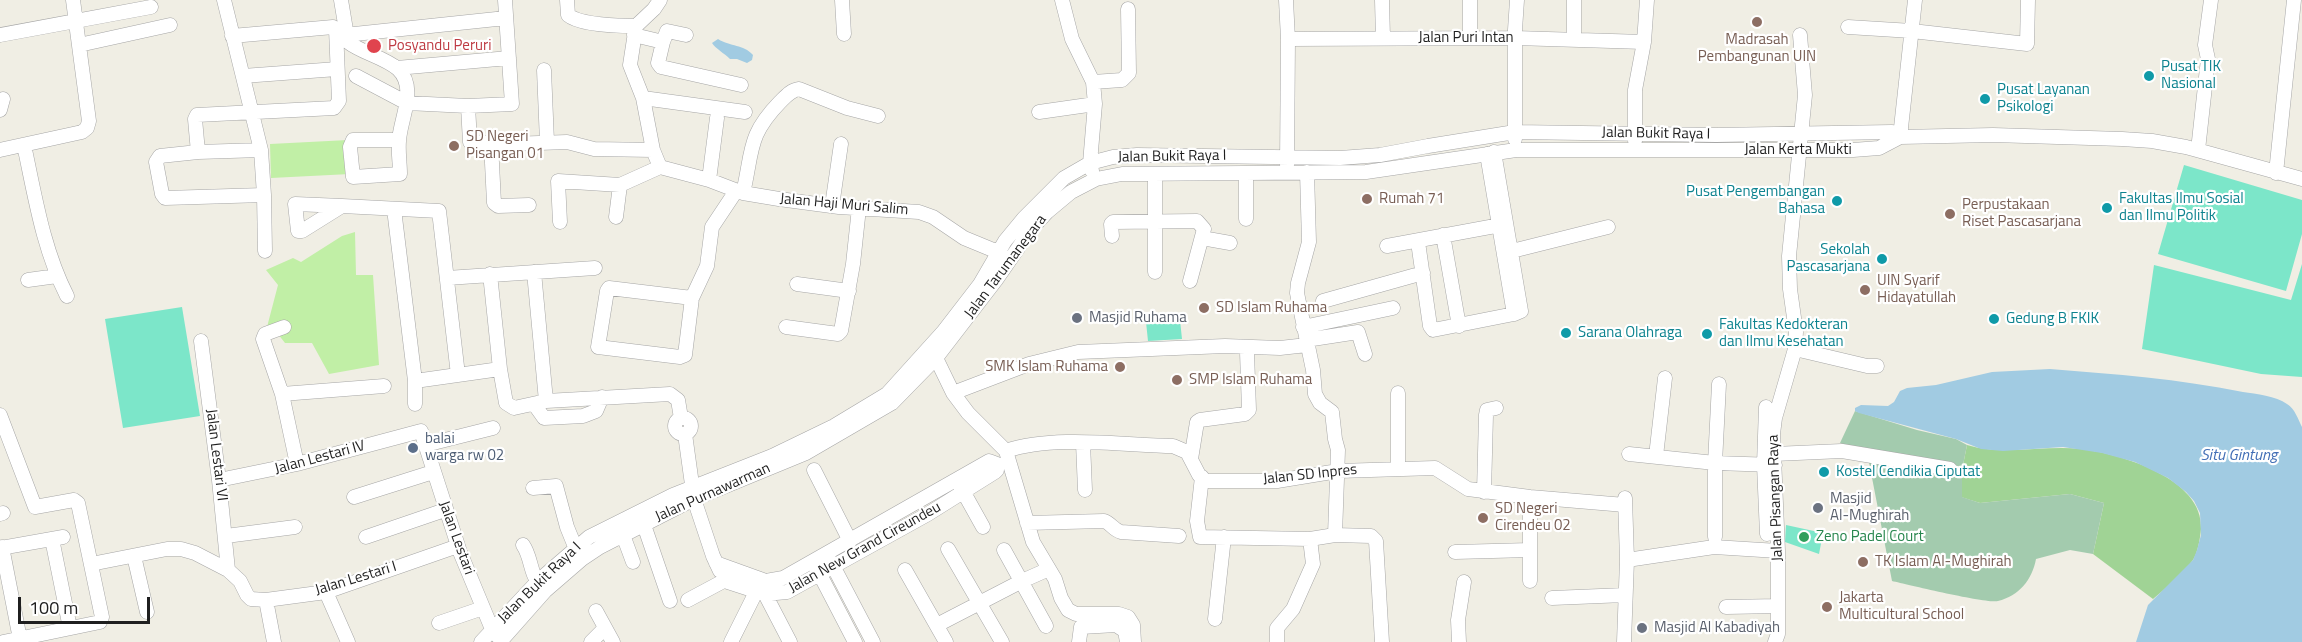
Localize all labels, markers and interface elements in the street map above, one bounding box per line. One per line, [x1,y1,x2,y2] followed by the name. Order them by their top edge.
[1750,15,1764,29] marker: Madrasah Pembangunan UIN
[1418,29,1514,47] street label: Jalan Puri Intan
[1698,31,1816,66] place label: Madrasah Pembangunan UIN
[365,37,383,55] marker: Posyandu Peruri
[388,37,492,55] place label: Posyandu Peruri
[2161,58,2221,93] place label: Pusat TIK Nasional
[2142,69,2156,83] marker: Pusat TIK Nasional
[1997,81,2090,116] place label: Pusat Layanan Psikologi
[1978,92,1992,106] marker: Pusat Layanan Psikologi
[1601,124,1711,144] street label: Jalan Bukit Raya I
[466,128,544,163] place label: SD Negeri Pisangan 01
[447,139,461,153] marker: SD Negeri Pisangan 01
[1744,141,1852,159] street label: Jalan Kerta Mukti
[1117,147,1227,167] street label: Jalan Bukit Raya I
[1686,183,1825,218] place label: Pusat Pengembangan Bahasa
[779,190,909,220] street label: Jalan Haji Muri Salim
[1379,190,1444,208] place label: Rumah 71
[2119,190,2244,225] place label: Fakultas Ilmu Sosial dan Ilmu Politik
[1360,192,1374,206] marker: Rumah 71
[1830,194,1844,208] marker: Pusat Pengembangan Bahasa
[1962,196,2081,231] place label: Perpustakaan Riset Pascasarjana
[2100,201,2114,215] marker: Fakultas Ilmu Sosial dan Ilmu Politik
[1943,207,1957,221] marker: Perpustakaan Riset Pascasarjana
[961,212,1051,322] street label: Jalan Tarumanegara
[1787,241,1870,276] place label: Sekolah Pascasarjana
[1875,252,1889,266] marker: Sekolah Pascasarjana
[1877,272,1956,307] place label: UIN Syarif Hidayatullah
[1858,283,1872,297] marker: UIN Syarif Hidayatullah
[1216,299,1327,317] place label: SD Islam Ruhama
[1197,301,1211,315] marker: SD Islam Ruhama
[1089,309,1187,327] place label: Masjid Ruhama
[2006,310,2099,328] place label: Gedung B FKIK
[1070,311,1084,325] marker: Masjid Ruhama
[1987,312,2001,326] marker: Gedung B FKIK
[1719,316,1848,351] place label: Fakultas Kedokteran dan Ilmu Kesehatan
[1578,324,1682,342] place label: Sarana Olahraga
[1559,326,1573,340] marker: Sarana Olahraga
[1700,327,1714,341] marker: Fakultas Kedokteran dan Ilmu Kesehatan
[985,358,1108,376] place label: SMK Islam Ruhama
[1113,360,1127,374] marker: SMK Islam Ruhama
[1189,371,1312,389] place label: SMP Islam Ruhama
[1170,373,1184,387] marker: SMP Islam Ruhama
[201,408,231,502] street label: Jalan Lestari VI
[425,430,504,465] place label: balai warga rw 02
[1765,434,1787,562] street label: Jalan Pisangan Raya
[273,437,367,479] street label: Jalan Lestari IV
[406,441,420,455] marker: balai warga rw 02
[2201,446,2277,466] water label: Situ Gintung
[653,460,773,526] street label: Jalan Purnawarman
[1262,461,1358,489] street label: Jalan SD Inpres
[1836,463,1980,481] place label: Kostel Cendikia Ciputat
[1817,465,1831,479] marker: Kostel Cendikia Ciputat
[1830,490,1909,525] place label: Masjid Al-Mughirah
[434,499,478,577] street label: Jalan Lestari
[786,499,944,597] street label: Jalan New Grand Cireundeu
[1495,500,1571,535] place label: SD Negeri Cirendeu 02
[1811,501,1825,515] marker: Masjid Al-Mughirah
[1476,511,1490,525] marker: SD Negeri Cirendeu 02
[1816,528,1924,546] place label: Zeno Padel Court
[1797,530,1811,544] marker: Zeno Padel Court
[495,539,585,627] street label: Jalan Bukit Raya I
[1875,553,2012,571] place label: TK Islam Al-Mughirah
[1856,555,1870,569] marker: TK Islam Al-Mughirah
[313,558,399,600] street label: Jalan Lestari I
[21,585,153,623] scale bar
[1839,589,1964,624] place label: Jakarta Multicultural School
[29,594,78,621] text: 100 m
[1820,600,1834,614] marker: Jakarta Multicultural School
[1654,619,1780,637] place label: Masjid Al Kabadiyah
[1635,621,1649,635] marker: Masjid Al Kabadiyah

